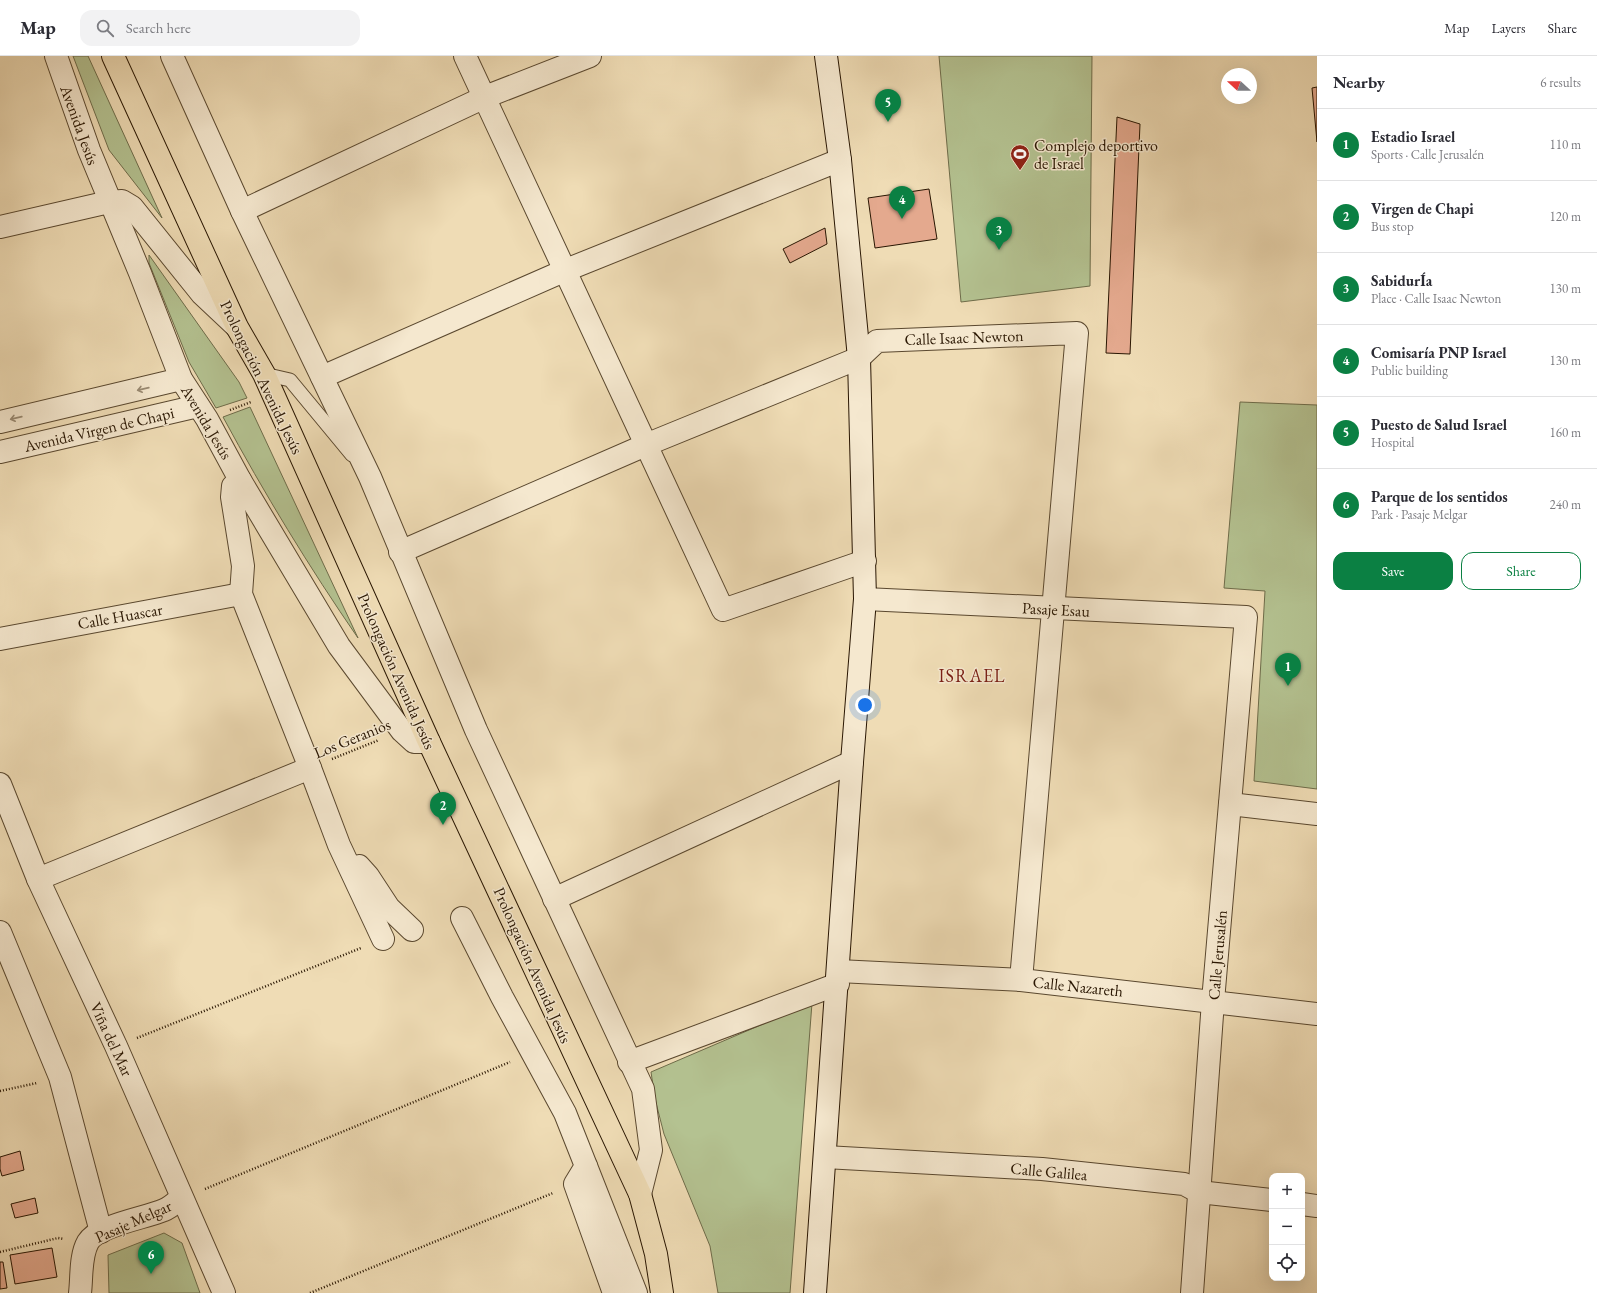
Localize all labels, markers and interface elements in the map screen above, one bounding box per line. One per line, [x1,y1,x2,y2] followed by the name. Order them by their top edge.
[80,10,360,46] search box
[20,15,56,40] text: Map
[94,17,116,39] icon: search
[126,18,191,37] text: Search here
[1444,19,1469,37] text: Map
[1491,19,1526,37] text: Layers
[1548,19,1577,37] text: Share
[1221,68,1257,104] north arrow
[1333,71,1385,93] text: Nearby
[1540,74,1581,91] text: 6 results
[55,82,104,168] street label: Avenida Jesús
[875,89,901,122] pin: 5
[1371,127,1455,146] text: Estadio Israel
[1034,135,1158,174] place label: Complejo deportivo de Israel
[1343,136,1349,153] text: 1
[1550,136,1581,153] text: 110 m
[1009,143,1031,171] sports icon: Complejo deportivo de Israel
[1371,146,1484,163] text: Sports · Calle Jerusalén
[889,186,915,219] pin: 4
[1371,199,1474,218] text: Virgen de Chapi
[1343,208,1349,225] text: 2
[1550,208,1581,225] text: 120 m
[986,217,1012,250] pin: 3
[1371,218,1414,235] text: Bus stop
[1371,271,1432,290] text: SabidurÍa
[1343,280,1349,297] text: 3
[1550,280,1581,297] text: 130 m
[1371,290,1501,307] text: Place · Calle Isaac Newton
[215,297,308,458] street label: Prolongación Avenida Jesús
[904,325,1025,350] street label: Calle Isaac Newton
[1371,343,1507,362] text: Comisaría PNP Israel
[1343,352,1349,369] text: 4
[1550,352,1581,369] text: 130 m
[1371,362,1448,379] text: Public building
[176,380,237,463] street label: Avenida Jesús
[137,386,150,394] one-way arrow
[21,402,176,457] street label: Avenida Virgen de Chapi
[10,415,23,422] one-way arrow
[1371,415,1507,434] text: Puesto de Salud Israel
[1343,424,1349,441] text: 5
[1550,424,1581,441] text: 160 m
[1371,434,1415,451] text: Hospital
[1371,487,1508,506] text: Parque de los sentidos
[1343,496,1349,513] text: 6
[1550,496,1581,513] text: 240 m
[1371,506,1467,523] text: Park · Pasaje Melgar
[1333,552,1453,590] button: Save
[1461,552,1581,590] button: Share
[353,590,440,753] street label: Prolongación Avenida Jesús
[1022,597,1091,622] street label: Pasaje Esau
[76,599,165,634] street label: Calle Huascar
[1275,653,1301,686] pin: 1
[938,664,1006,687] district label: ISRAEL
[855,695,875,715] your location
[311,714,394,763] street label: Los Geranios
[430,792,456,825] pin: 2
[489,884,576,1047] street label: Prolongación Avenida Jesús
[1203,909,1232,1001] street label: Calle Jerusalén
[1032,971,1124,1002] street label: Calle Nazareth
[85,999,138,1080] street label: Viña del Mar
[1010,1158,1089,1185] street label: Calle Galilea
[1269,1173,1305,1281] map controls
[1269,1173,1305,1209] button: +
[92,1195,175,1248] street label: Pasaje Melgar
[1269,1209,1305,1245] button: −
[138,1241,164,1274] pin: 6
[1269,1245,1305,1281] button: locate

